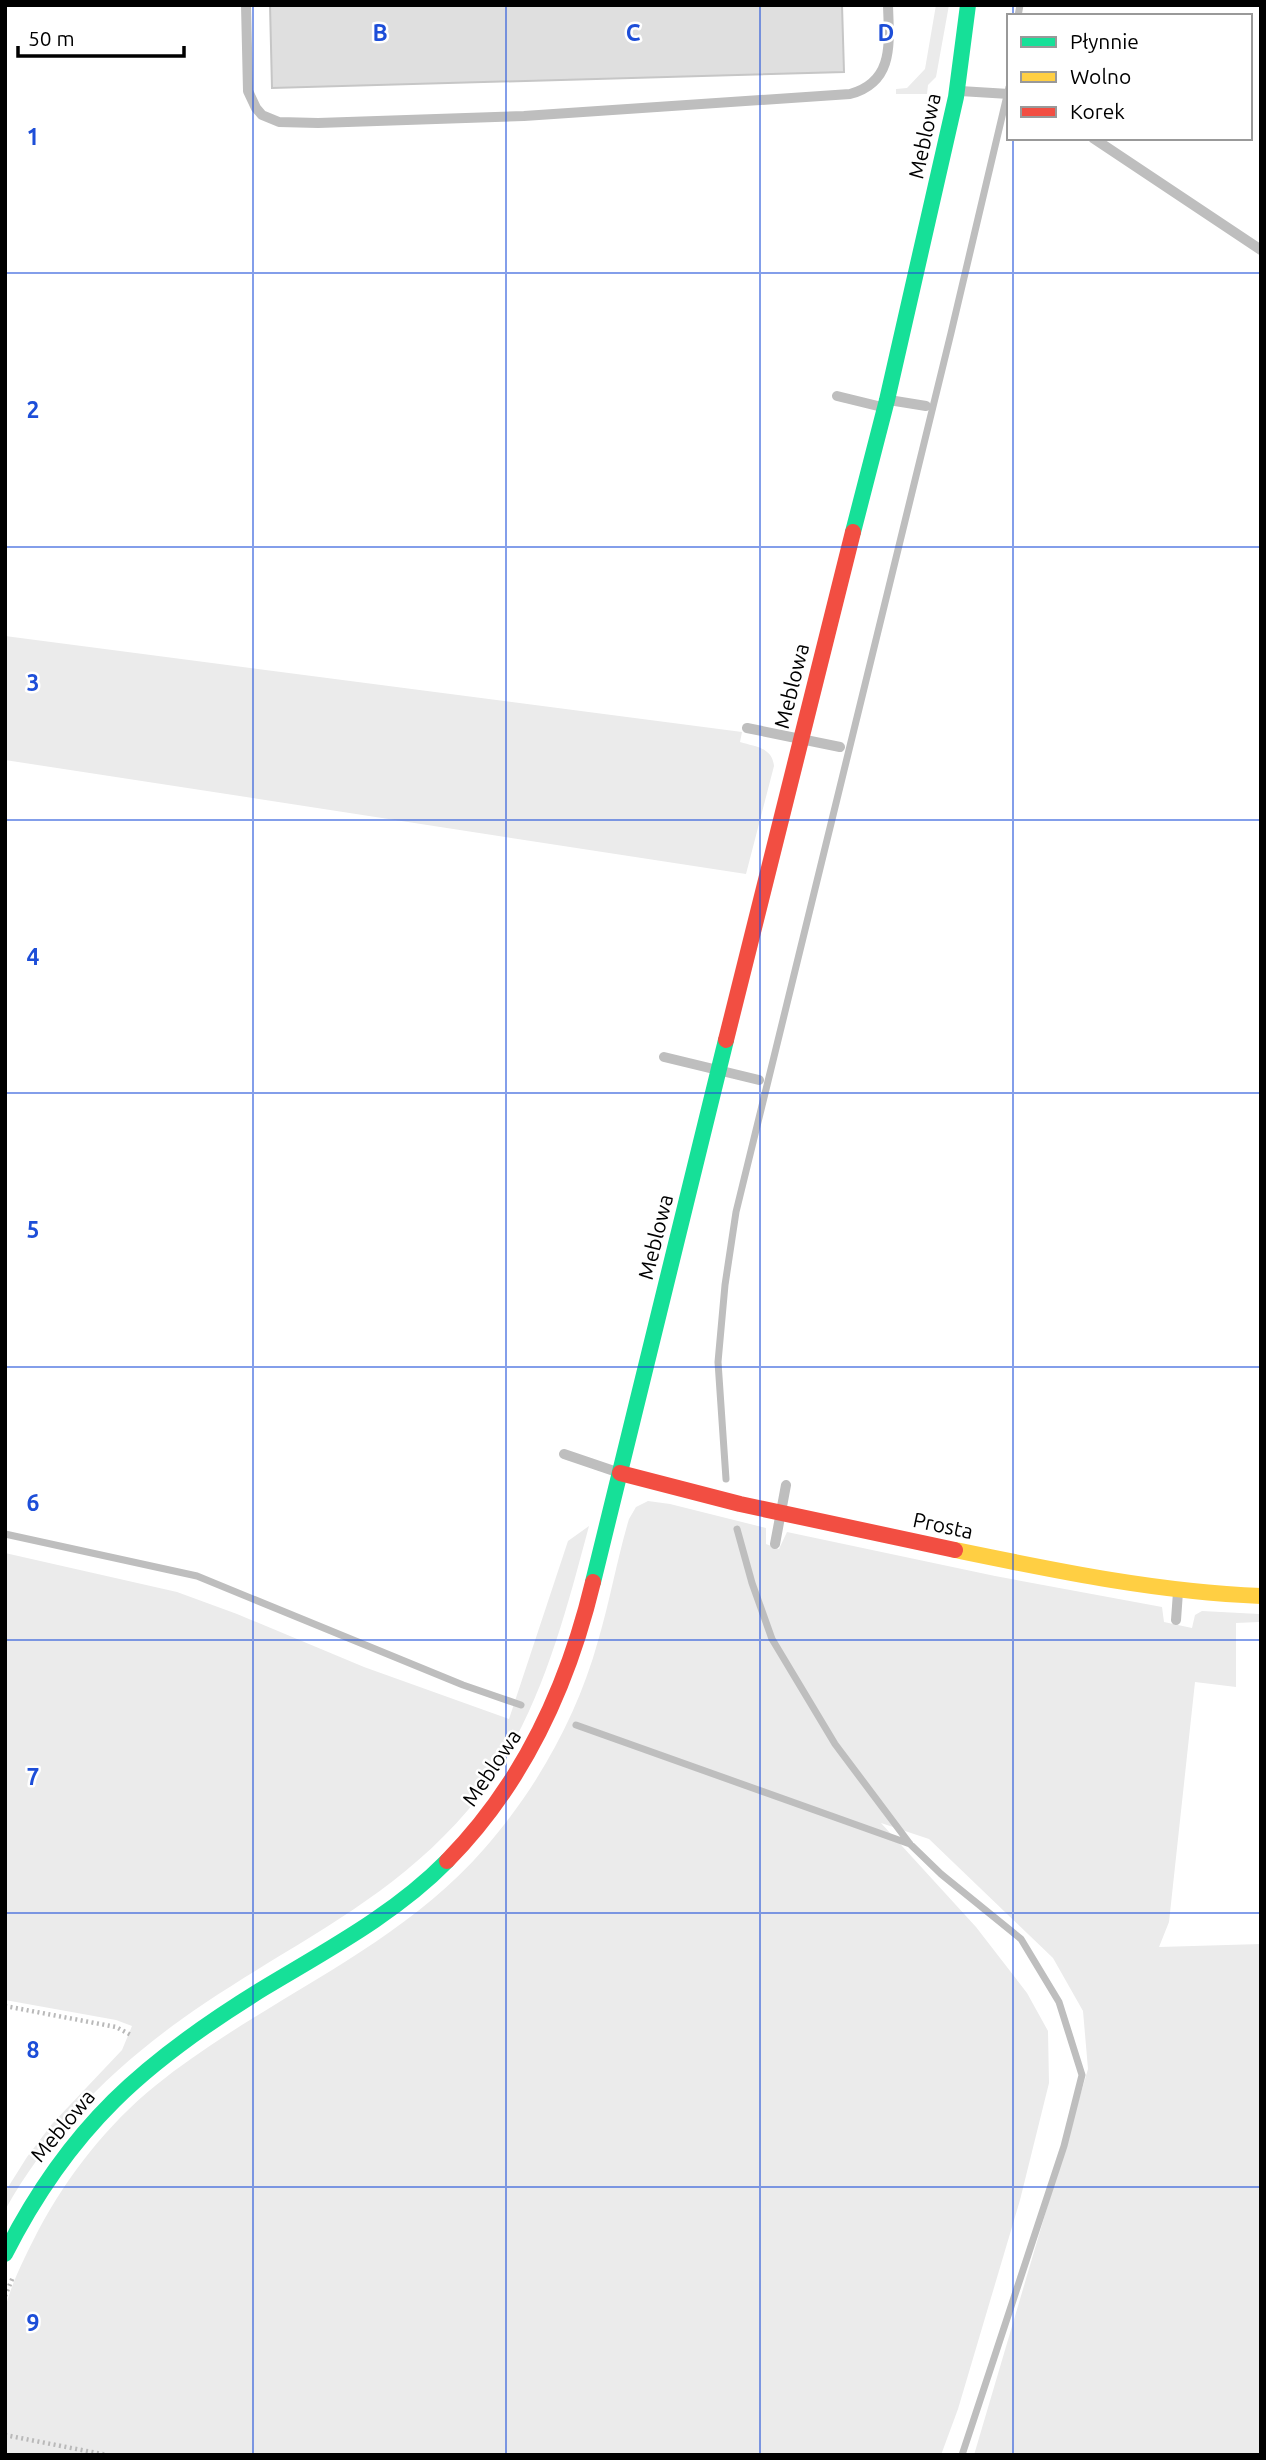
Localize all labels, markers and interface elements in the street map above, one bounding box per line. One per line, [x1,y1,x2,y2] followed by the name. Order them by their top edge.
[18,14,184,58] scale bar
[1007,14,1252,140] legend
[372,20,388,45] text: B
[626,20,641,45] text: C
[878,20,894,45] text: D
[28,26,75,50] text: 50 m
[1070,29,1139,53] text: Płynnie
[1070,64,1131,88] text: Wolno
[903,91,945,181] street label: Meblowa
[1070,99,1125,123] text: Korek
[27,124,39,149] text: 1
[27,397,39,422] text: 2
[769,641,813,731] street label: Meblowa
[27,670,39,695] text: 3
[27,944,40,969] text: 4
[633,1192,677,1282] street label: Meblowa
[27,1217,39,1242] text: 5
[27,1490,40,1515] text: 6
[911,1507,975,1543] street label: Prosta
[457,1725,525,1810] street label: Meblowa
[27,1764,39,1789] text: 7
[27,2037,39,2062] text: 8
[25,2084,99,2166] street label: Meblowa
[27,2310,39,2335] text: 9

